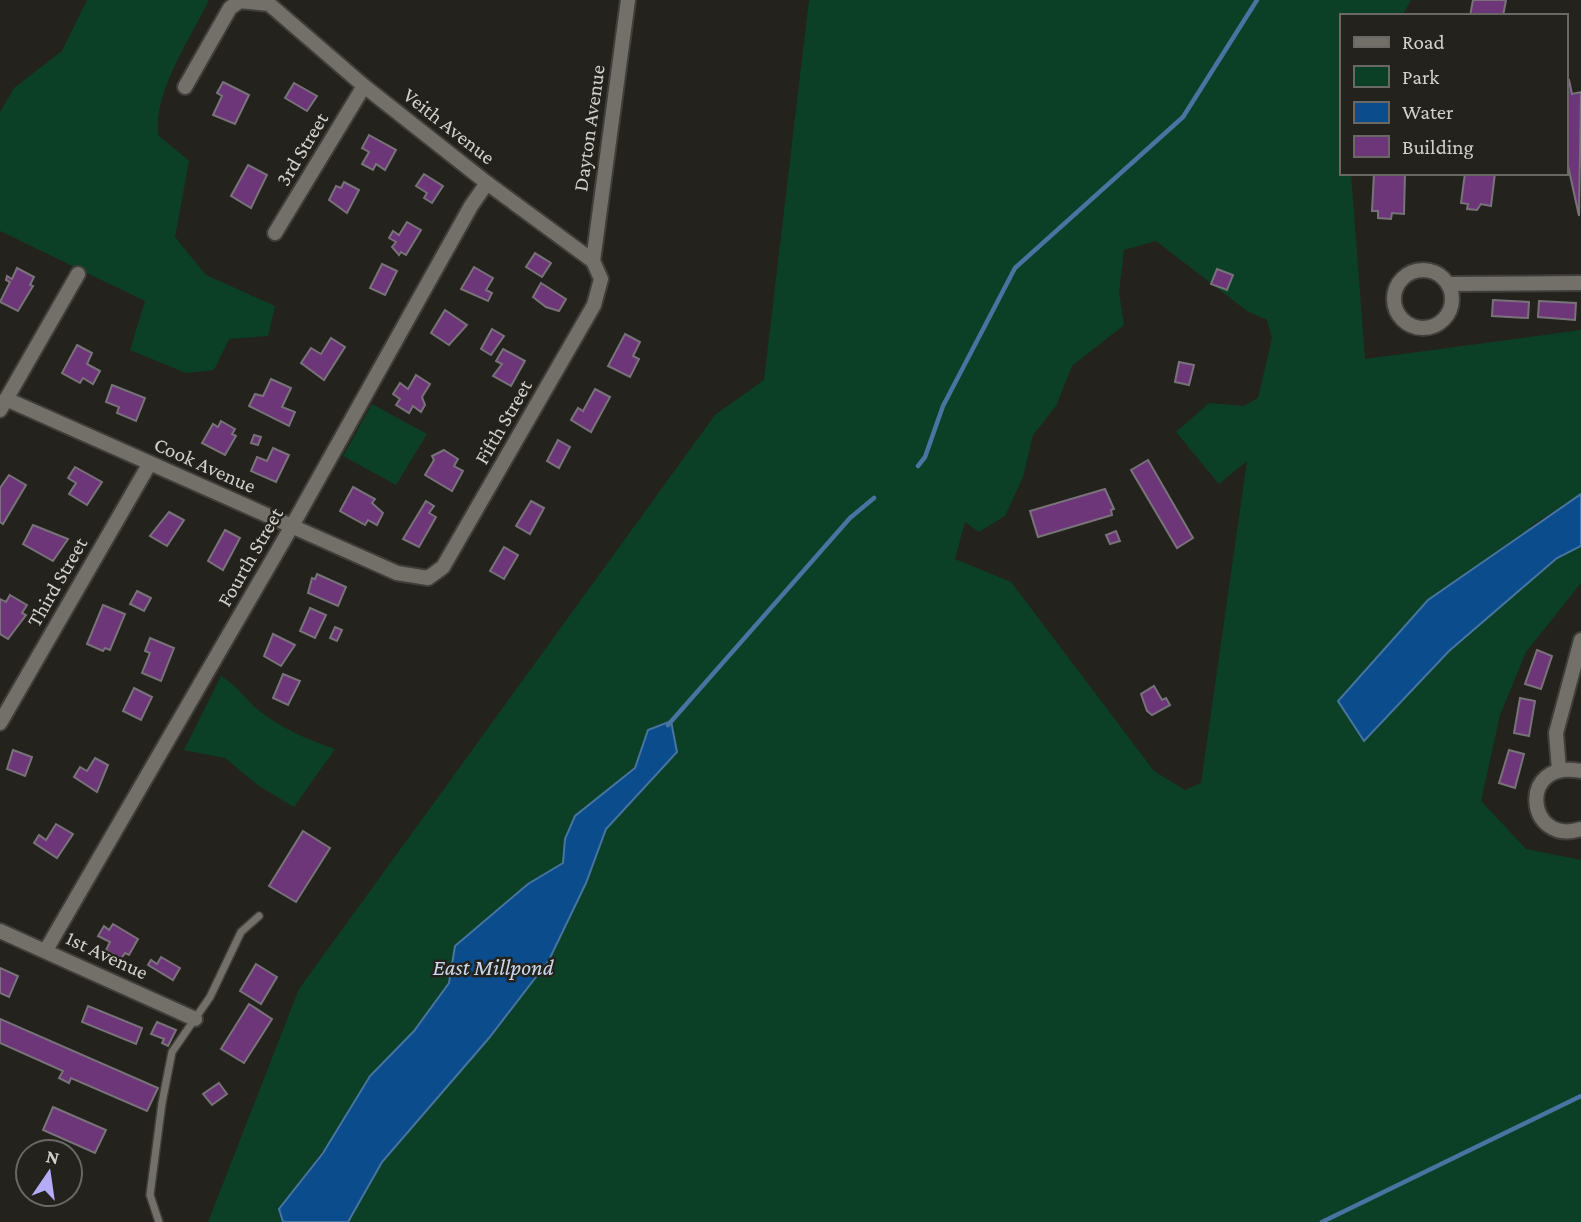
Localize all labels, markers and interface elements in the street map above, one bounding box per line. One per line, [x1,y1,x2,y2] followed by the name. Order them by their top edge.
[1340,14,1567,175] legend
[1402,30,1445,54] text: Road
[568,63,610,193] street label: Dayton Avenue
[1402,65,1439,89] text: Park
[398,83,500,169] street label: Veith Avenue
[1402,100,1454,124] text: Water
[271,107,334,190] street label: 3rd Street
[1402,135,1474,159] text: Building
[469,375,537,468] street label: Fifth Street
[150,432,260,498] street label: Cook Avenue
[212,502,288,611] street label: Fourth Street
[22,532,93,631] street label: Third Street
[62,926,152,984] street label: 1st Avenue
[432,954,555,980] water label: East Millpond
[14,1138,84,1208] north arrow
[44,1145,61,1169] text: N

